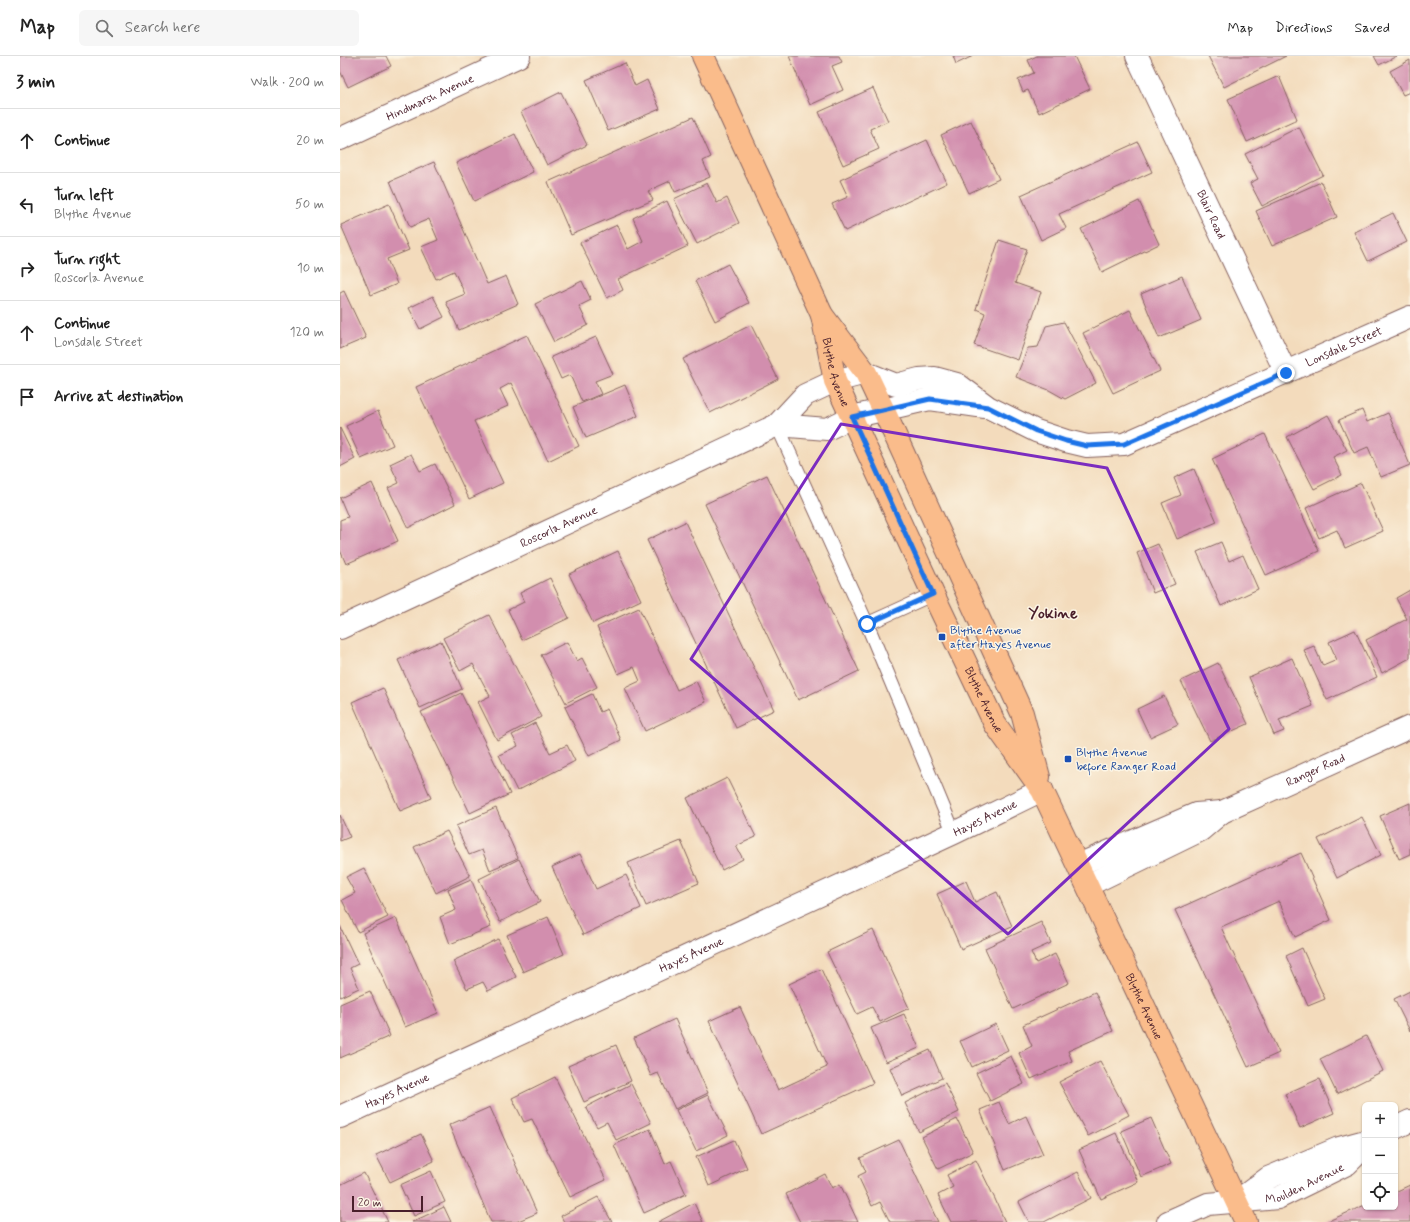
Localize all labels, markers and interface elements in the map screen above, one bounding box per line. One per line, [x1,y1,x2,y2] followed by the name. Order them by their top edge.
[79,10,359,46] search box
[20,15,55,40] text: Map
[93,17,115,39] icon: search
[125,18,200,38] text: Search here
[1227,19,1253,37] text: Map
[1275,19,1333,37] text: Directions
[1355,19,1390,37] text: Saved
[16,71,55,93] text: 3 min
[384,71,477,125] street label: Hindmarsh Avenue
[250,74,324,91] text: Walk · 200 m
[16,130,38,152] icon: ahead
[54,131,110,151] text: Continue
[296,132,324,149] text: 20 m
[54,186,114,206] text: Turn left
[1192,188,1229,242] street label: Blair Road
[16,194,38,216] icon: left
[295,196,324,213] text: 50 m
[54,206,131,223] text: Blythe Avenue
[54,250,121,270] text: Turn right
[16,258,38,280] icon: right
[297,260,324,277] text: 10 m
[54,270,144,287] text: Roscorla Avenue
[54,314,110,334] text: Continue
[16,322,38,344] icon: ahead
[1303,323,1385,371] street label: Lonsdale Street
[290,324,324,341] text: 120 m
[54,334,143,351] text: Lonsdale Street
[818,336,853,410] street label: Blythe Avenue
[1277,364,1295,382] route end
[16,386,38,408] icon: arrive
[54,387,183,407] text: Arrive at destination
[518,503,600,552] street label: Roscorla Avenue
[1028,603,1078,624] district label: Yokine
[858,615,876,633] route start
[950,623,1051,653] place label: Blythe Avenue after Hayes Avenue
[937,632,947,642] marker: Blythe Avenue after Hayes Avenue
[960,665,1006,737] street label: Blythe Avenue
[1076,745,1176,776] place label: Blythe Avenue before Ranger Road
[1284,750,1348,791] street label: Ranger Road
[1063,754,1073,764] marker: Blythe Avenue before Ranger Road
[951,796,1020,841] street label: Hayes Avenue
[657,934,727,977] street label: Hayes Avenue
[1121,971,1166,1043] street label: Blythe Avenue
[363,1070,433,1113] street label: Hayes Avenue
[1362,1102,1398,1210] map controls
[1362,1102,1398,1138] button: +
[1362,1138,1398,1174] button: −
[1265,1160,1347,1208] street label: Moulden Avenue
[1362,1174,1398,1210] button: locate
[352,1194,423,1213] scale bar
[358,1196,381,1210] text: 20 m

